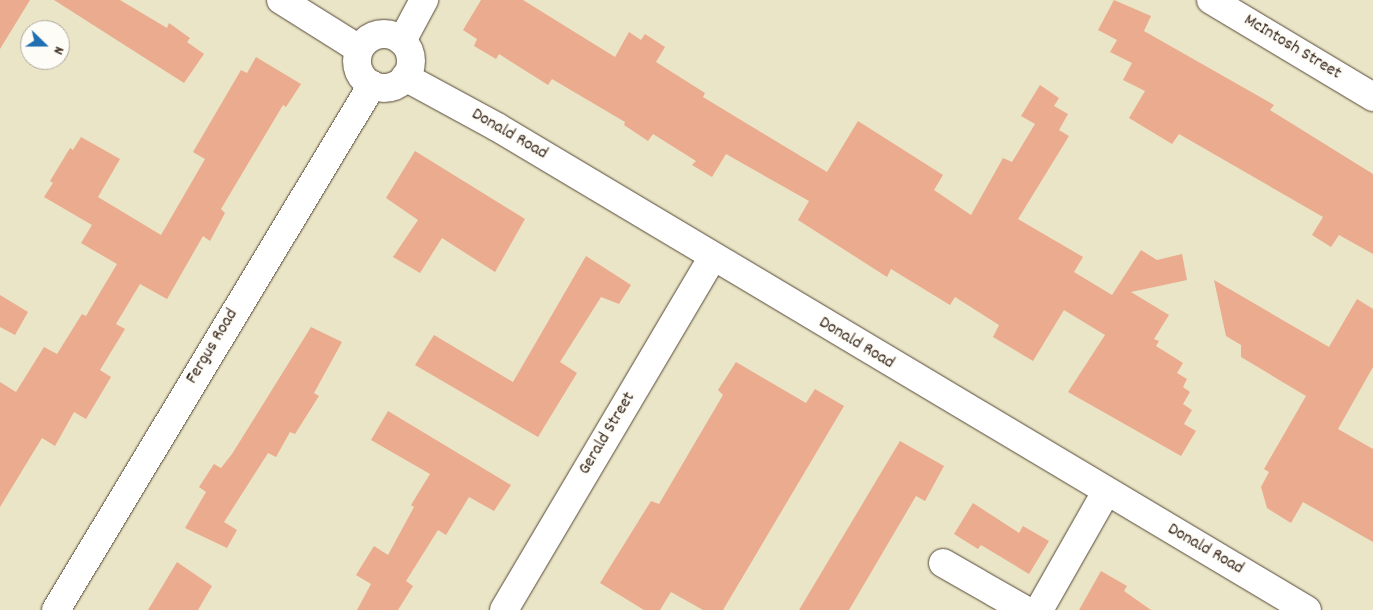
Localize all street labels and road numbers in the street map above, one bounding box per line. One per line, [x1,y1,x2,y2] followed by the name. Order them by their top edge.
[1239,10,1345,86] street label: McIntosh Street
[467,105,551,165] street label: Donald Road
[182,306,244,388] street label: Fergus Road
[814,313,898,375] street label: Donald Road
[575,389,641,479] street label: Gerald Street
[1163,520,1247,580] street label: Donald Road

